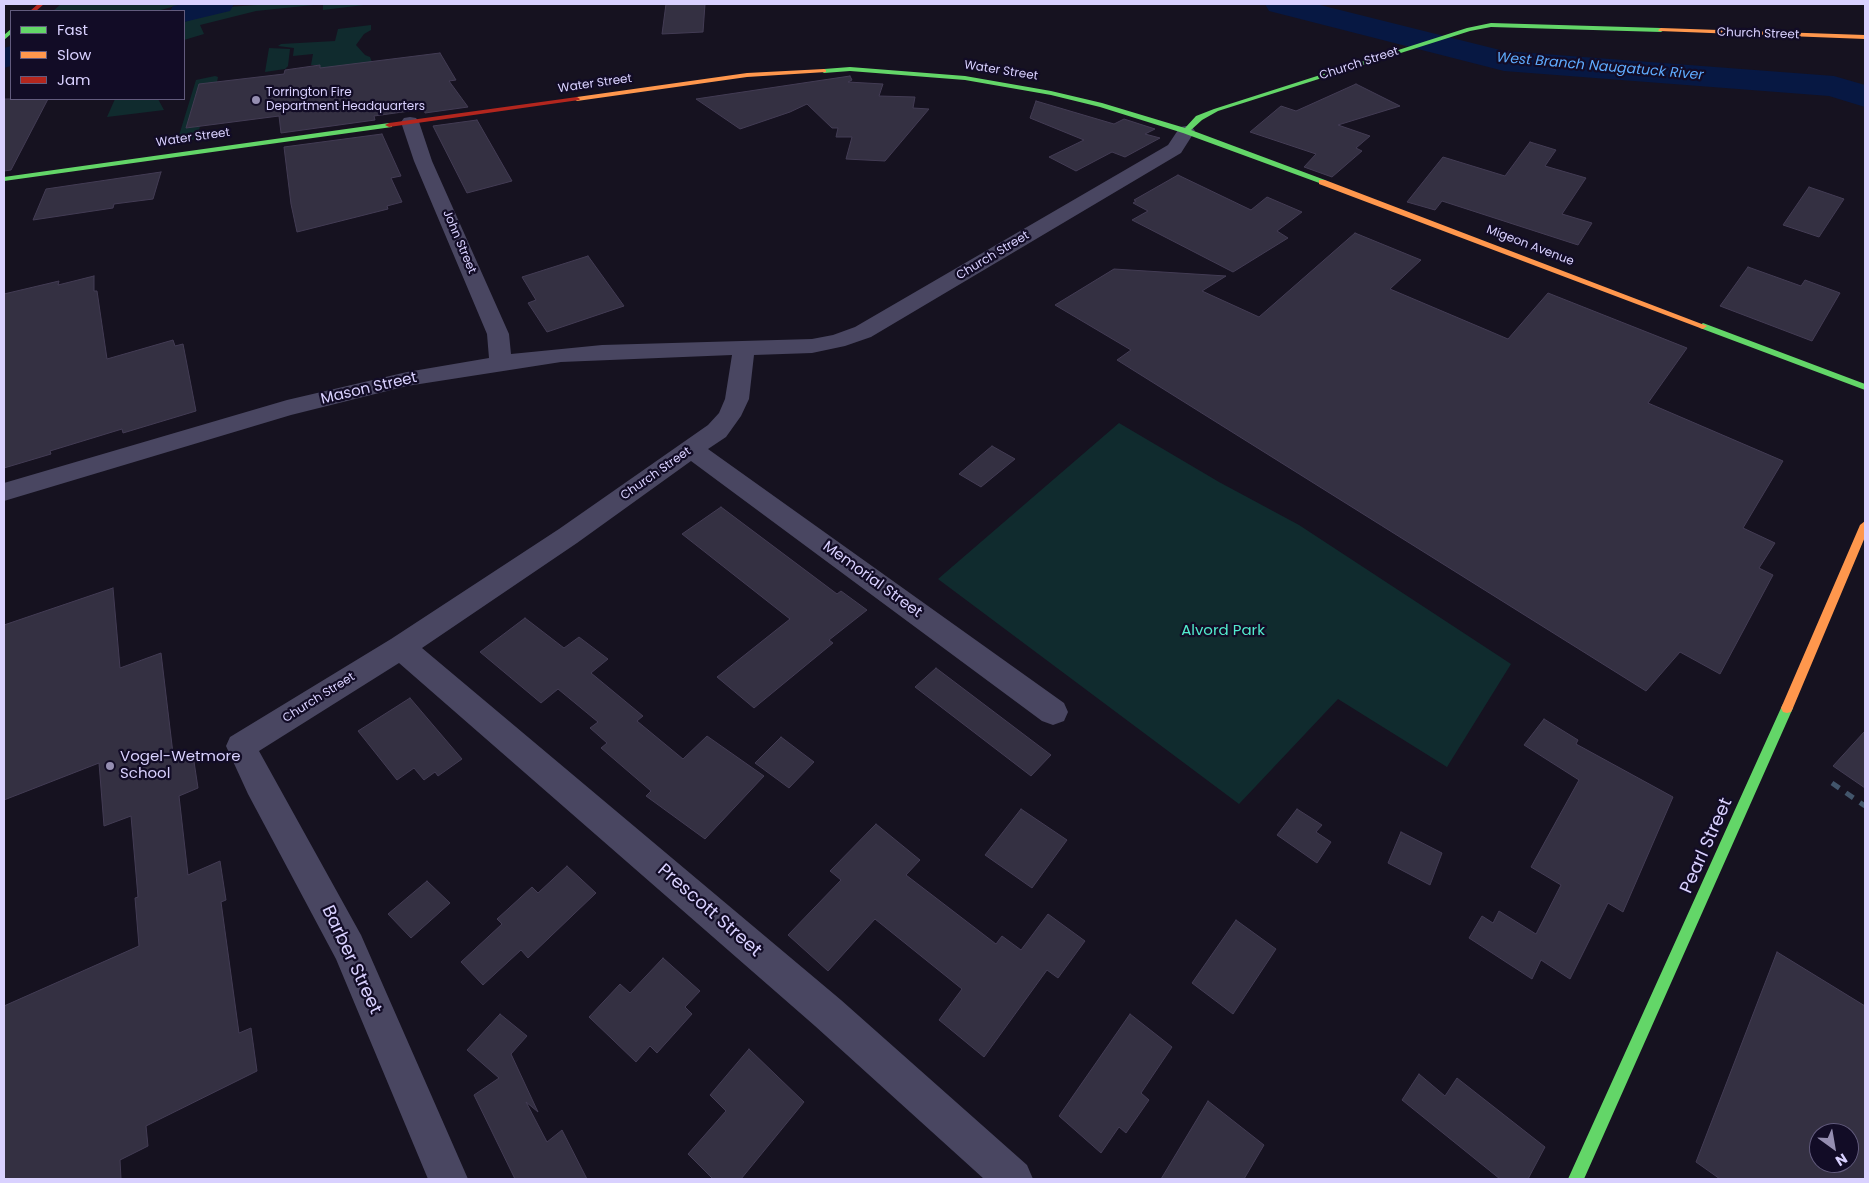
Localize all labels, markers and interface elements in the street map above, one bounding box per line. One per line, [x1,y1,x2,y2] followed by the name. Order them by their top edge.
[10,10,185,100] legend
[57,19,88,40] text: Fast
[1717,25,1799,43] street label: Church Street
[57,44,91,65] text: Slow
[1318,44,1400,84] street label: Church Street
[1496,50,1704,84] water label: West Branch Naugatuck River
[963,58,1039,84] street label: Water Street
[57,69,91,90] text: Jam
[557,72,633,96] street label: Water Street
[266,86,425,114] place label: Torrington Fire Department Headquarters
[250,94,262,106] marker: Torrington Fire Department Headquarters
[155,126,231,150] street label: Water Street
[439,208,479,276] street label: John Street
[1484,223,1576,269] street label: Migeon Avenue
[954,229,1032,283] street label: Church Street
[319,369,419,409] street label: Mason Street
[618,444,694,504] street label: Church Street
[819,538,925,622] street label: Memorial Street
[1181,622,1265,640] park label: Alvord Park
[280,670,358,726] street label: Church Street
[120,748,240,783] place label: Vogel-Wetmore School
[104,760,116,772] marker: Vogel-Wetmore School
[1676,795,1738,897] street label: Pearl Street
[653,860,765,962] street label: Prescott Street
[316,902,386,1018] street label: Barber Street
[1809,1123,1859,1173] north arrow
[1832,1149,1851,1171] text: N

